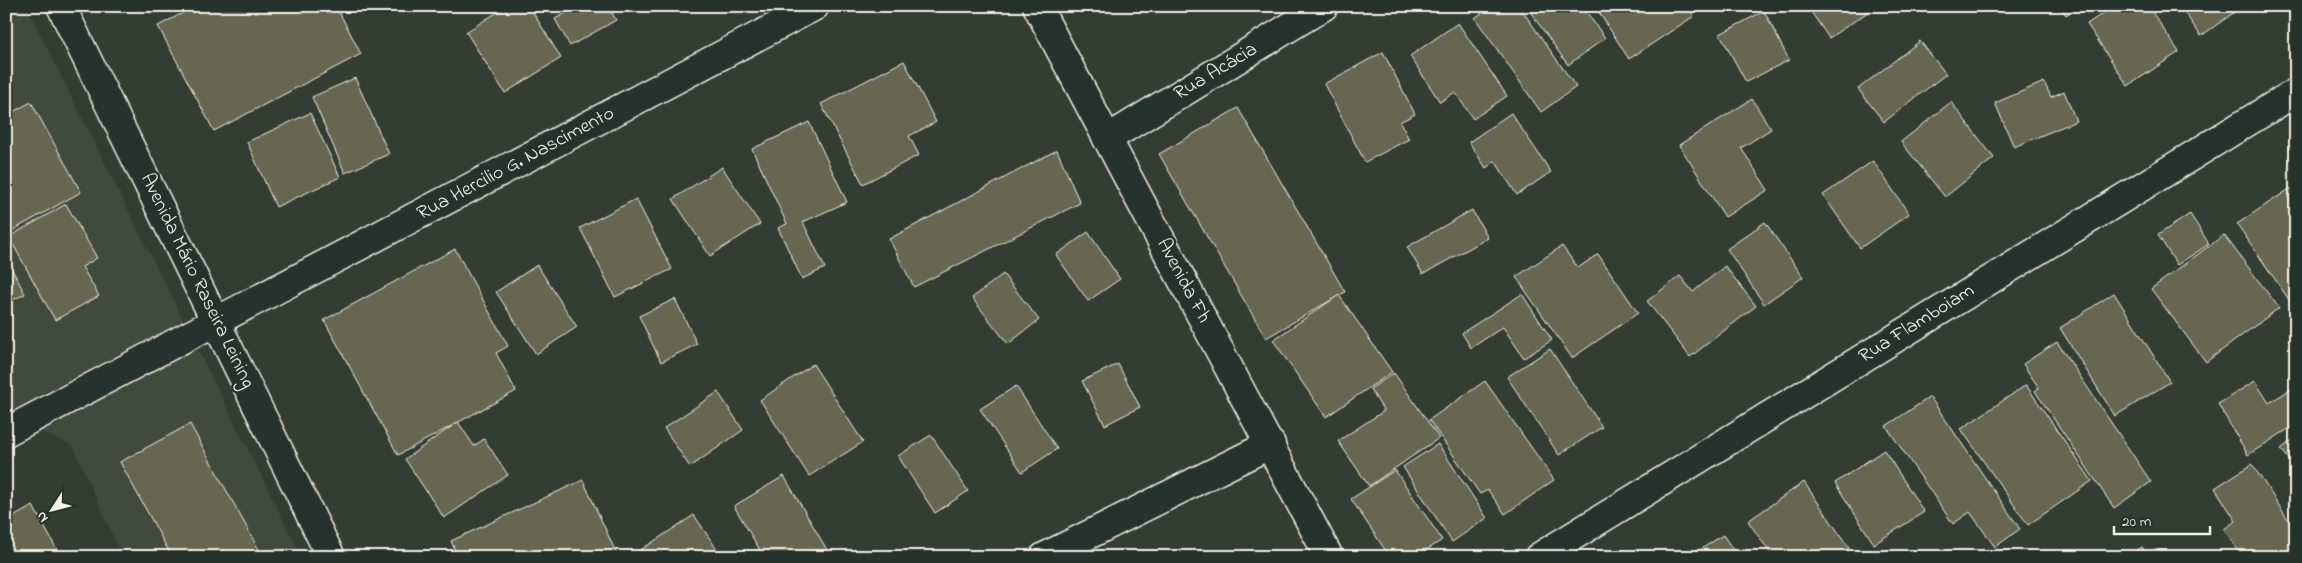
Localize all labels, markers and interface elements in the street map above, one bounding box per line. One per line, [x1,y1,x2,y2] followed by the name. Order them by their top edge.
[1169,36,1263,108] street label: Rua Acácia
[412,100,620,228] street label: Rua Hercilio G. Nascimento
[131,168,262,394] street label: Avenida Mário Raseira Leining
[1148,233,1218,329] street label: Avenida Fh
[1853,277,1981,371] street label: Rua Flamboiam
[28,486,78,536] north arrow
[2114,503,2211,535] scale bar
[31,507,54,527] text: N
[2122,511,2152,533] text: 20 m

